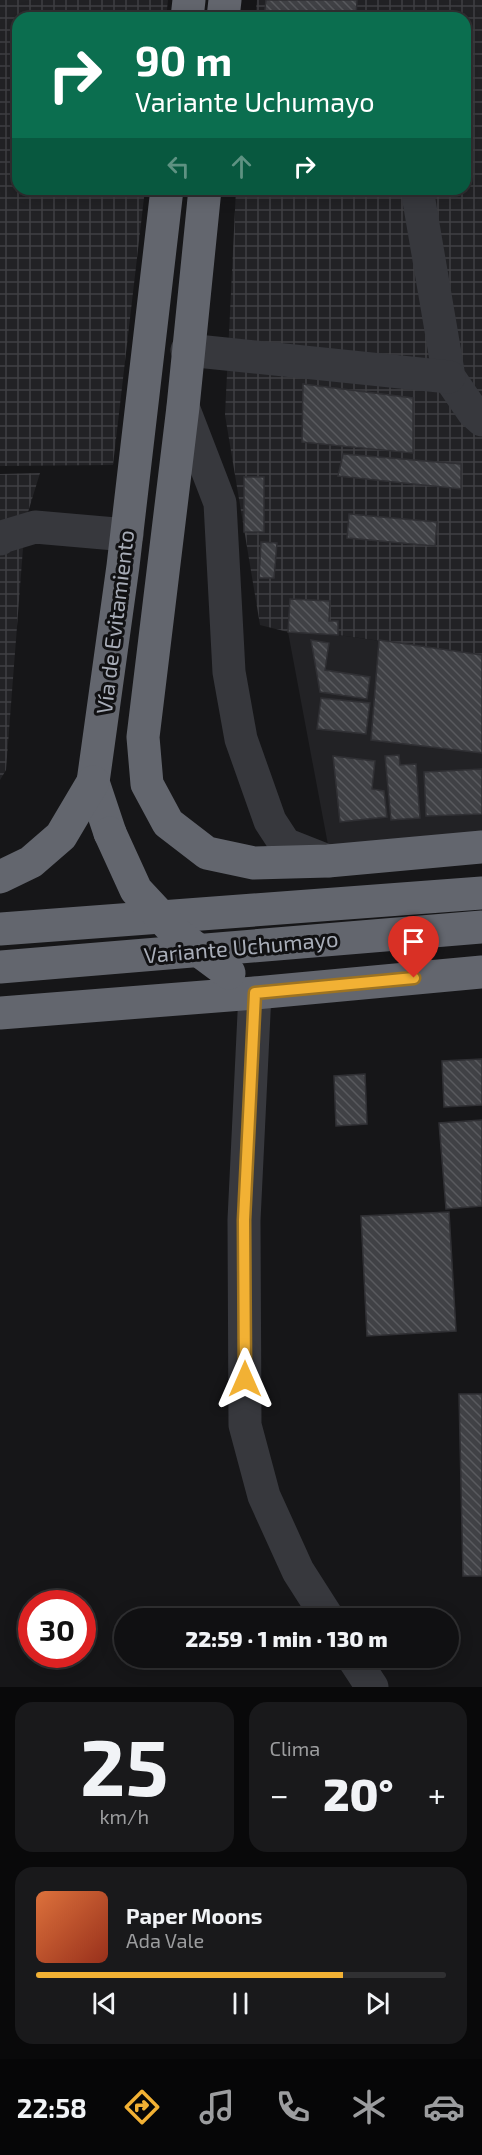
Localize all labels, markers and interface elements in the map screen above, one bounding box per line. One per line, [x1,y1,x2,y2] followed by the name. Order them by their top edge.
[135,34,232,84] text: 90 m
[36,36,114,114] icon: right
[135,85,375,117] text: Variante Uchumayo
[162,150,195,183] icon: left
[225,150,258,183] icon: ahead
[288,150,321,183] icon: right
[90,528,138,715] street label: Vía de Evitamiento
[388,916,439,978] pin
[143,925,339,967] street label: Variante Uchumayo
[397,925,430,958] icon: arrive
[213,1347,277,1411] position arrow
[18,1590,96,1668] speed limit sign: 30
[185,1625,388,1651] text: 22:59 · 1 min · 130 m
[80,1718,168,1812] text: 25
[270,1736,320,1760] text: Clima
[323,1766,394,1820] text: 20°
[270,1774,289,1814] text: −
[428,1774,446,1814] text: +
[99,1804,149,1828] text: km/h
[126,1902,262,1928] text: Paper Moons
[126,1928,204,1952] text: Ada Vale
[88,1987,121,2020] icon: previous
[224,1987,257,2020] icon: pause
[361,1987,394,2020] icon: next
[121,2086,163,2128] icon: directions
[196,2086,238,2128] icon: music
[272,2086,314,2128] icon: phone
[348,2086,390,2128] icon: climate
[423,2086,465,2128] icon: car
[17,2091,87,2123] text: 22:58

